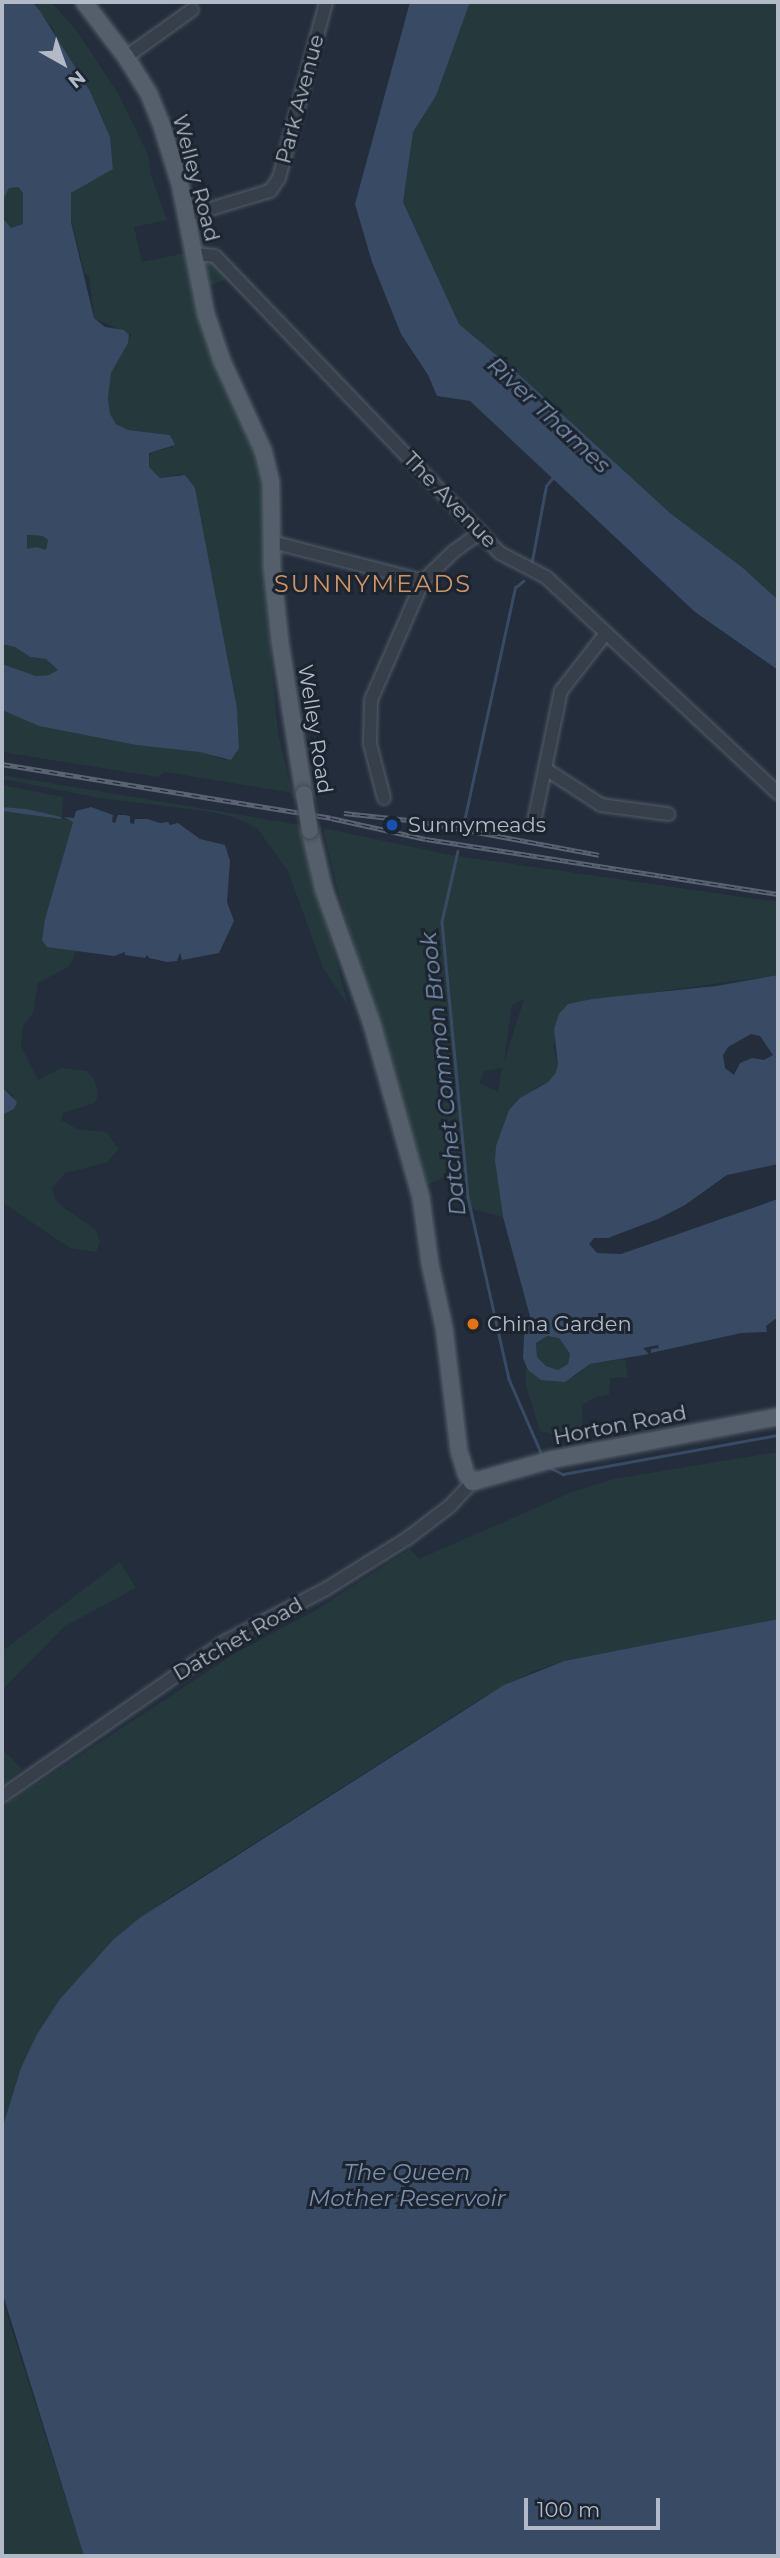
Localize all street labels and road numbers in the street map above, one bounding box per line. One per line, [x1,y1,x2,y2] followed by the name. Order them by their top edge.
[271,32,329,166] street label: Park Avenue
[167,112,225,244] street label: Welley Road
[398,447,502,553] street label: The Avenue
[292,663,338,795] street label: Welley Road
[551,1400,689,1450] street label: Horton Road
[169,1592,307,1686] street label: Datchet Road

